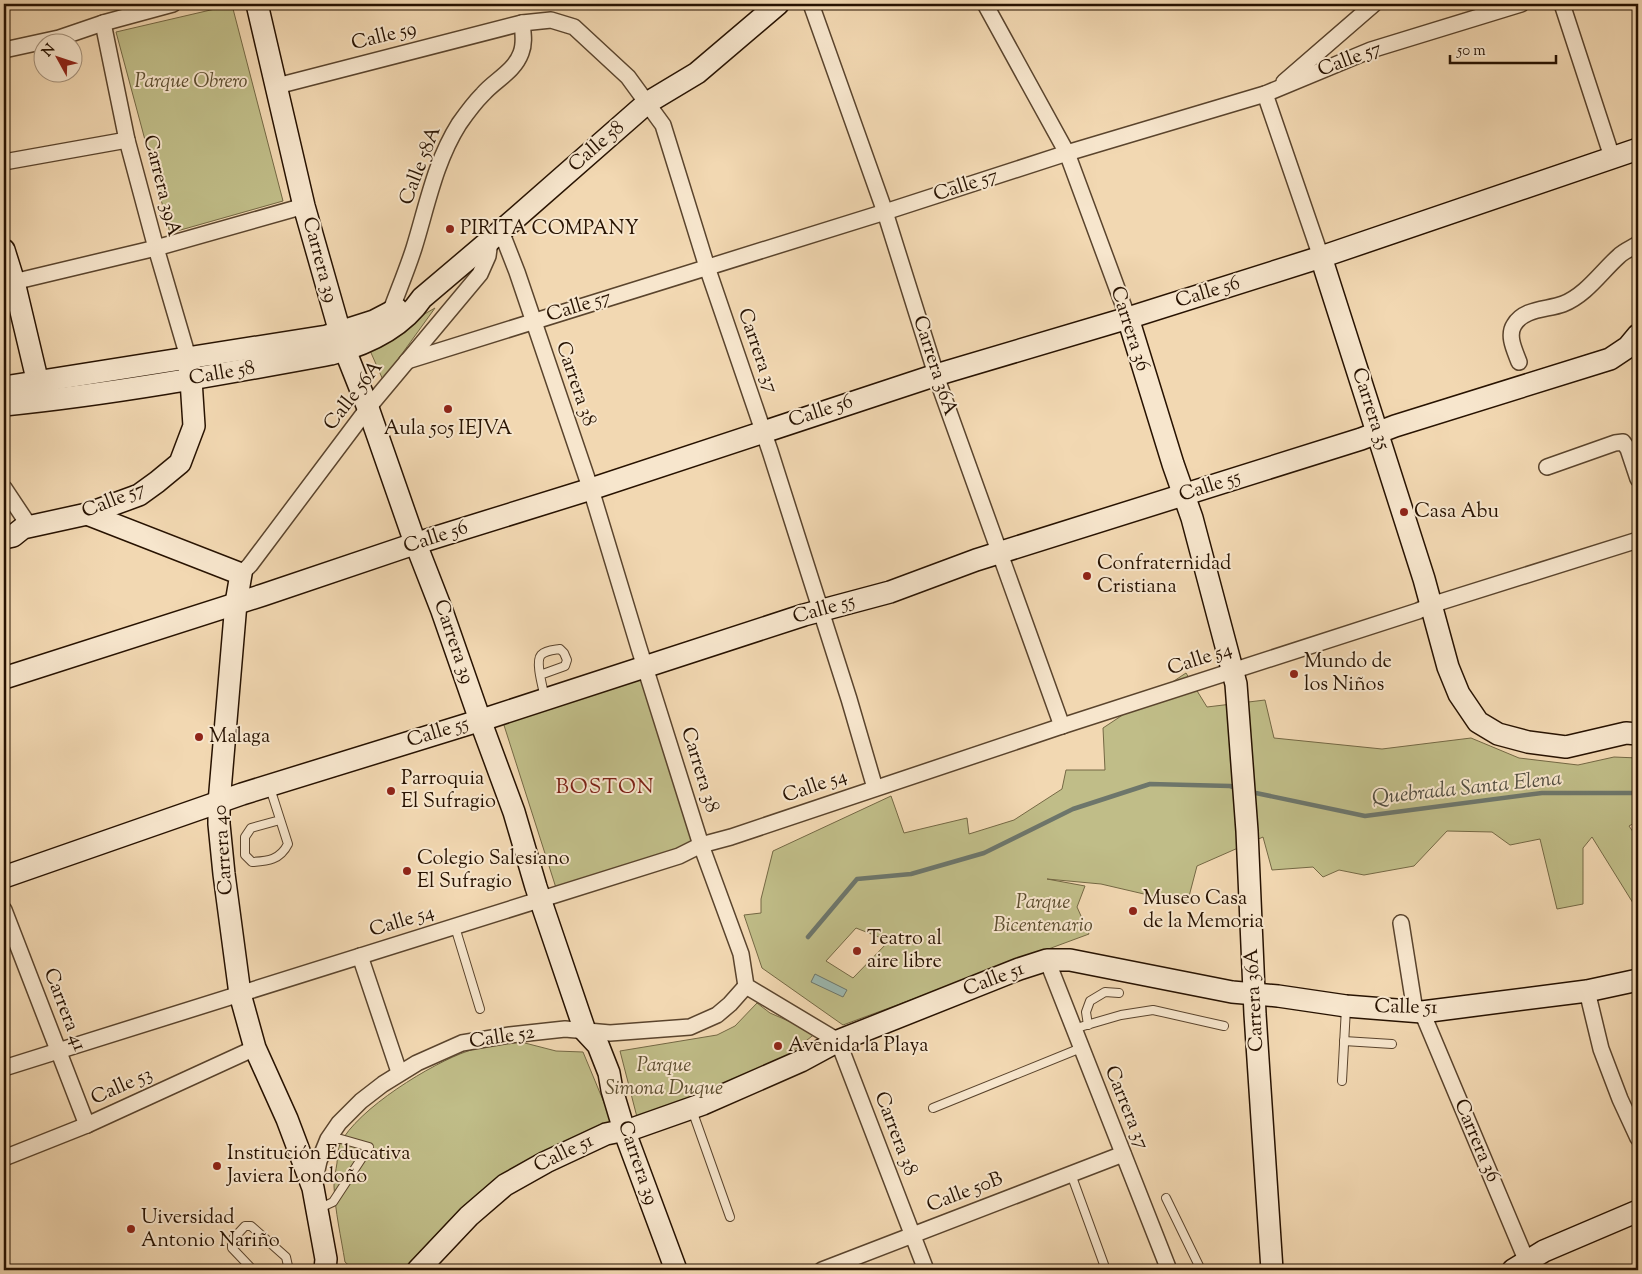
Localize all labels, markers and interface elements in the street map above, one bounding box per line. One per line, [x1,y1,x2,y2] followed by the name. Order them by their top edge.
[348,15,420,59] street label: Calle 59
[32,32,82,82] north arrow
[1450,32,1556,64] scale bar
[1314,35,1386,85] street label: Calle 57
[38,40,61,62] text: N
[1456,41,1486,62] text: 50 m
[135,68,248,97] park label: Parque Obrero
[562,114,632,180] street label: Calle 58
[393,122,449,210] street label: Calle 58A
[134,132,188,240] street label: Carrera 39A
[930,162,1002,210] street label: Calle 57
[294,214,344,306] street label: Carrera 39
[460,215,639,244] place label: PIRITA COMPANY
[444,223,456,235] marker: PIRITA COMPANY
[1172,269,1244,317] street label: Calle 56
[543,283,615,331] street label: Calle 57
[1102,283,1156,375] street label: Carrera 36
[729,305,785,397] street label: Carrera 37
[904,312,964,420] street label: Carrera 36A
[547,338,603,430] street label: Carrera 38
[187,354,257,394] street label: Calle 58
[317,355,391,437] street label: Calle 56A
[1343,364,1397,454] street label: Carrera 35
[785,388,857,436] street label: Calle 56
[442,403,454,415] marker: Aula 505 IEJVA
[384,415,512,444] place label: Aula 505 IEJVA
[1175,463,1245,511] street label: Calle 55
[78,475,150,527] street label: Calle 57
[1414,498,1499,527] place label: Casa Abu
[1398,506,1410,518] marker: Casa Abu
[400,514,472,562] street label: Calle 56
[1097,550,1231,602] place label: Confraternidad Cristiana
[1081,570,1093,582] marker: Confraternidad Cristiana
[789,587,859,633] street label: Calle 55
[425,596,481,688] street label: Carrera 39
[1164,636,1236,684] street label: Calle 54
[1304,648,1392,700] place label: Mundo de los Niños
[1288,668,1300,680] marker: Mundo de los Niños
[403,710,473,756] street label: Calle 55
[209,723,270,752] place label: Malaga
[672,724,726,816] street label: Carrera 38
[193,731,205,743] marker: Malaga
[779,762,851,812] street label: Calle 54
[1371,764,1564,814] water label: Quebrada Santa Elena
[401,765,496,817] place label: Parroquia El Sufragio
[556,773,654,803] district label: BOSTON
[385,785,397,797] marker: Parroquia El Sufragio
[206,804,242,896] street label: Carrera 40
[417,845,570,897] place label: Colegio Salesiano El Sufragio
[401,865,413,877] marker: Colegio Salesiano El Sufragio
[1143,885,1264,937] place label: Museo Casa de la Memoria
[993,889,1093,941] park label: Parque Bicentenario
[366,898,438,946] street label: Calle 54
[1127,905,1139,917] marker: Museo Casa de la Memoria
[867,925,942,977] place label: Teatro al aire libre
[851,945,863,957] marker: Teatro al aire libre
[1238,947,1272,1053] street label: Carrera 36A
[959,955,1029,1005] street label: Calle 51
[35,964,93,1056] street label: Carrera 41
[1374,993,1438,1023] street label: Calle 51
[467,1019,537,1057] street label: Calle 52
[788,1032,929,1061] place label: Avenida la Playa
[772,1040,784,1052] marker: Avenida la Playa
[605,1052,723,1104] park label: Parque Simona Duque
[87,1061,157,1113] street label: Calle 53
[1096,1062,1156,1154] street label: Carrera 37
[866,1088,924,1180] street label: Carrera 38
[1445,1095,1507,1187] street label: Carrera 36
[609,1117,665,1209] street label: Carrera 39
[529,1127,599,1181] street label: Calle 51
[226,1140,411,1192] place label: Institución Educativa Javiera Londoño
[211,1160,223,1172] marker: Institución Educativa Javiera Londoño
[923,1165,1008,1221] street label: Calle 50B
[141,1204,280,1256] place label: Uiversidad Antonio Nariño
[125,1223,137,1235] marker: Uiversidad Antonio Nariño

